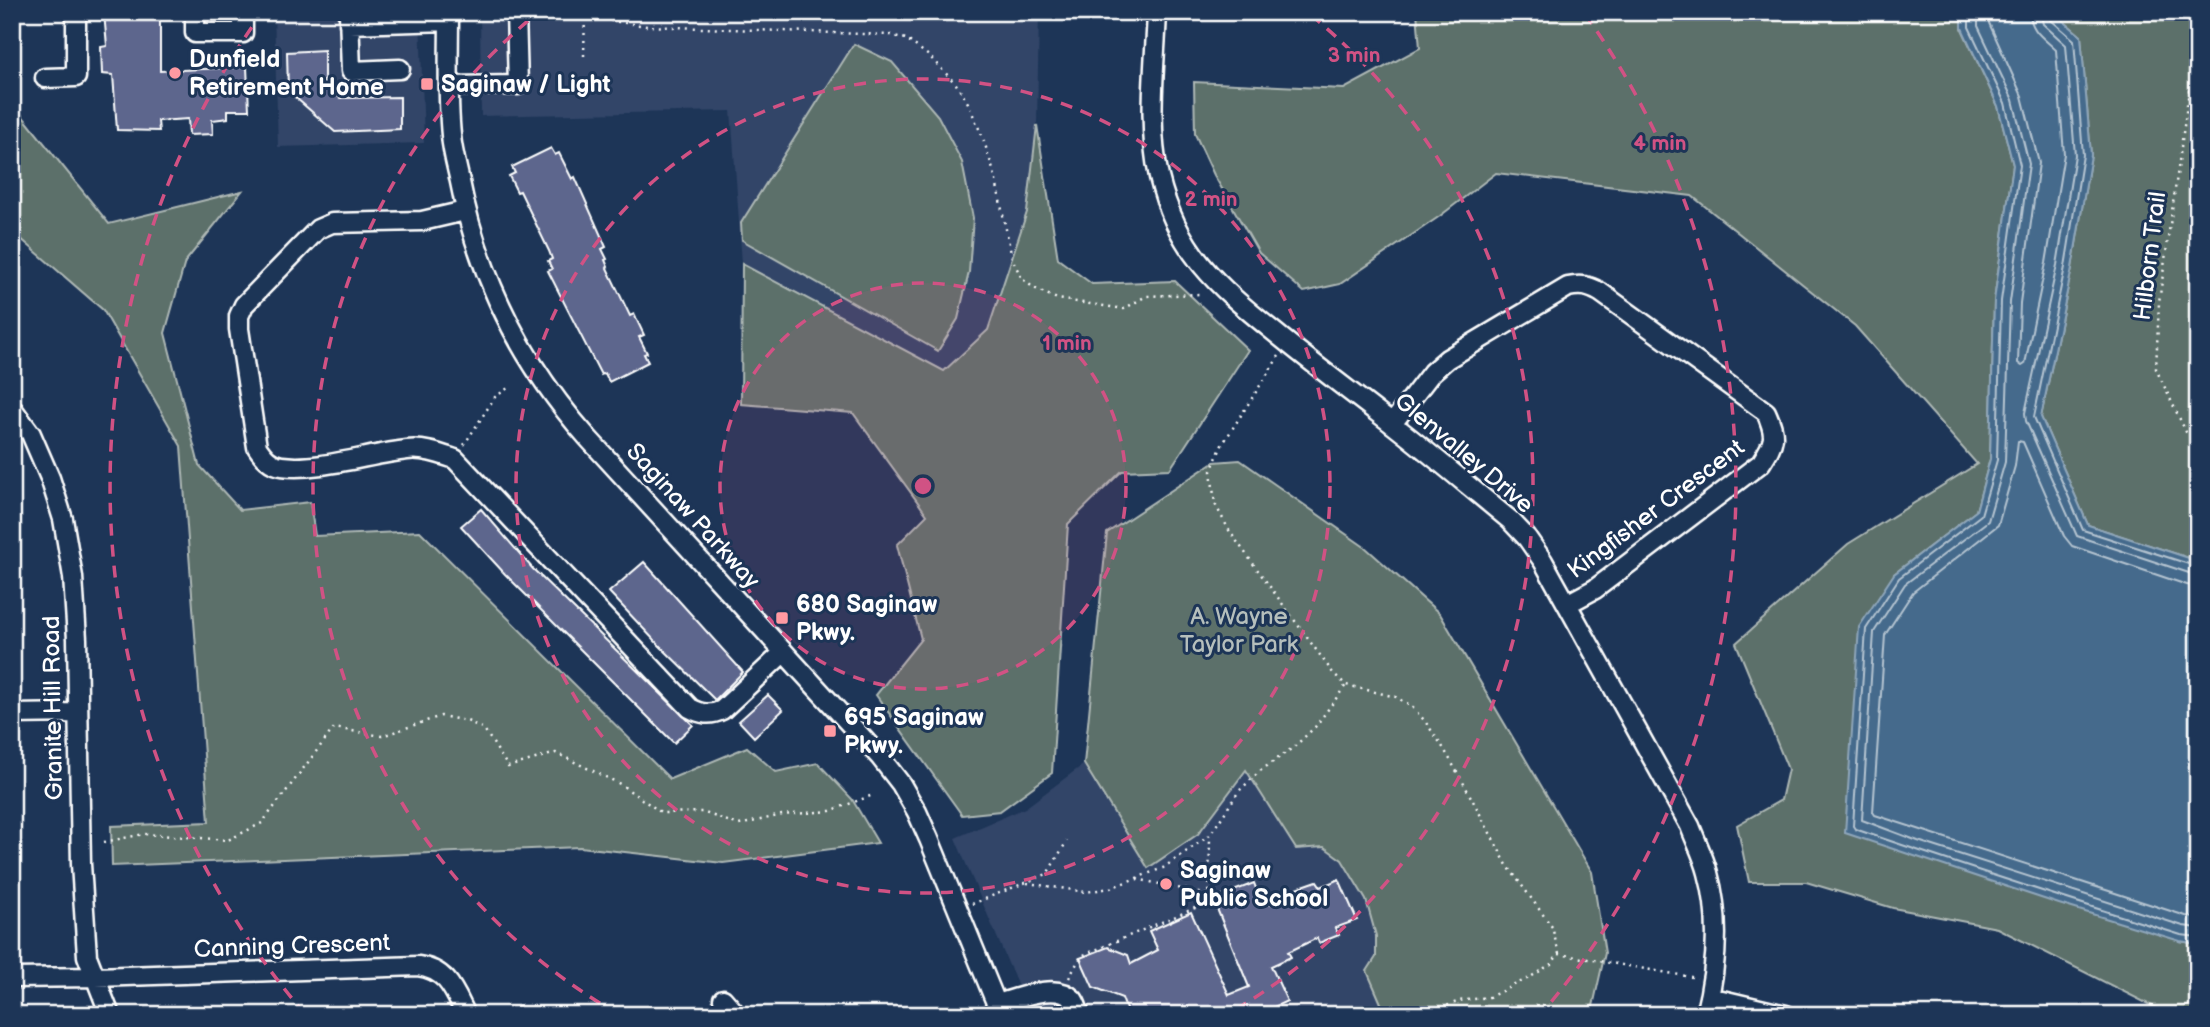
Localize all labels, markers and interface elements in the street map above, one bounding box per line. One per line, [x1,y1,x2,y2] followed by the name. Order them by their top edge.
[1328,43,1380,68] text: 3 min
[189,45,384,102] place label: Dunfield Retirement Home
[167,65,183,81] marker: Dunfield Retirement Home
[441,70,611,99] place label: Saginaw / Light
[419,76,435,92] marker: Saginaw / Light
[1634,131,1686,156] text: 4 min
[1184,187,1238,212] text: 2 min
[2128,190,2172,322] street label: Hilborn Trail
[1042,331,1092,356] text: 1 min
[1389,386,1539,520] street label: Glenvalley Drive
[1562,433,1751,585] street label: Kingfisher Crescent
[620,437,766,595] street label: Saginaw Parkway
[911,474,935,498] centre of rings
[796,590,937,647] place label: 680 Saginaw Pkwy.
[1180,602,1298,659] park label: A. Wayne Taylor Park
[774,610,790,626] marker: 680 Saginaw Pkwy.
[37,615,69,801] street label: Granite Hill Road
[844,703,984,760] place label: 695 Saginaw Pkwy.
[822,723,838,739] marker: 695 Saginaw Pkwy.
[1180,856,1328,913] place label: Saginaw Public School
[1158,876,1174,892] marker: Saginaw Public School
[193,928,391,964] street label: Canning Crescent

